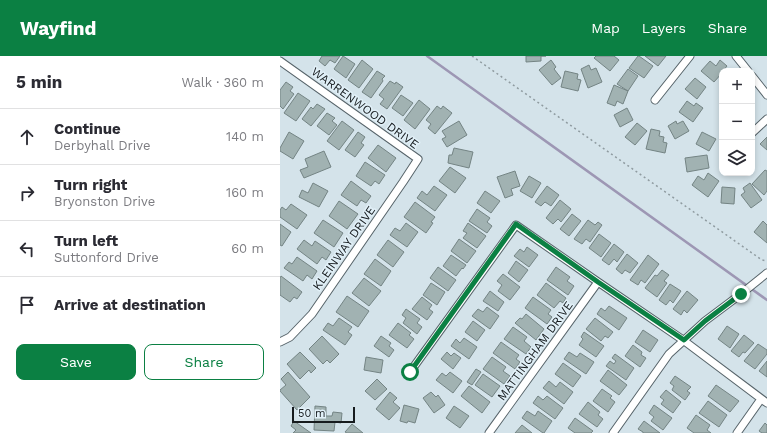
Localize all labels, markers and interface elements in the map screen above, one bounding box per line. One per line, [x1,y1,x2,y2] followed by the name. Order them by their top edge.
[20,17,96,40] text: Wayfind
[591,20,620,36] text: Map
[642,20,686,36] text: Layers
[708,20,747,36] text: Share
[309,64,422,152] street label: WARRENWOOD DRIVE
[719,68,755,176] map controls
[719,68,755,104] button: +
[16,72,62,92] text: 5 min
[181,75,264,90] text: Walk · 360 m
[719,104,755,140] button: −
[54,120,121,138] text: Continue
[16,126,38,148] icon: ahead
[226,129,264,144] text: 140 m
[54,138,151,153] text: Derbyhall Drive
[719,140,755,176] button: layers
[54,176,127,194] text: Turn right
[16,182,38,204] icon: right
[226,185,264,200] text: 160 m
[54,194,155,209] text: Bryonston Drive
[310,203,378,293] street label: KLEINWAY DRIVE
[54,232,118,250] text: Turn left
[16,238,38,260] icon: left
[231,241,264,256] text: 60 m
[54,250,159,265] text: Suttonford Drive
[732,285,750,303] route end
[16,294,38,316] icon: arrive
[54,296,206,314] text: Arrive at destination
[494,298,576,403] street label: MATTINGHAM DRIVE
[16,344,136,380] button: Save
[144,344,264,380] button: Share
[401,363,419,381] route start
[292,405,355,424] scale bar
[298,407,325,420] text: 50 m

